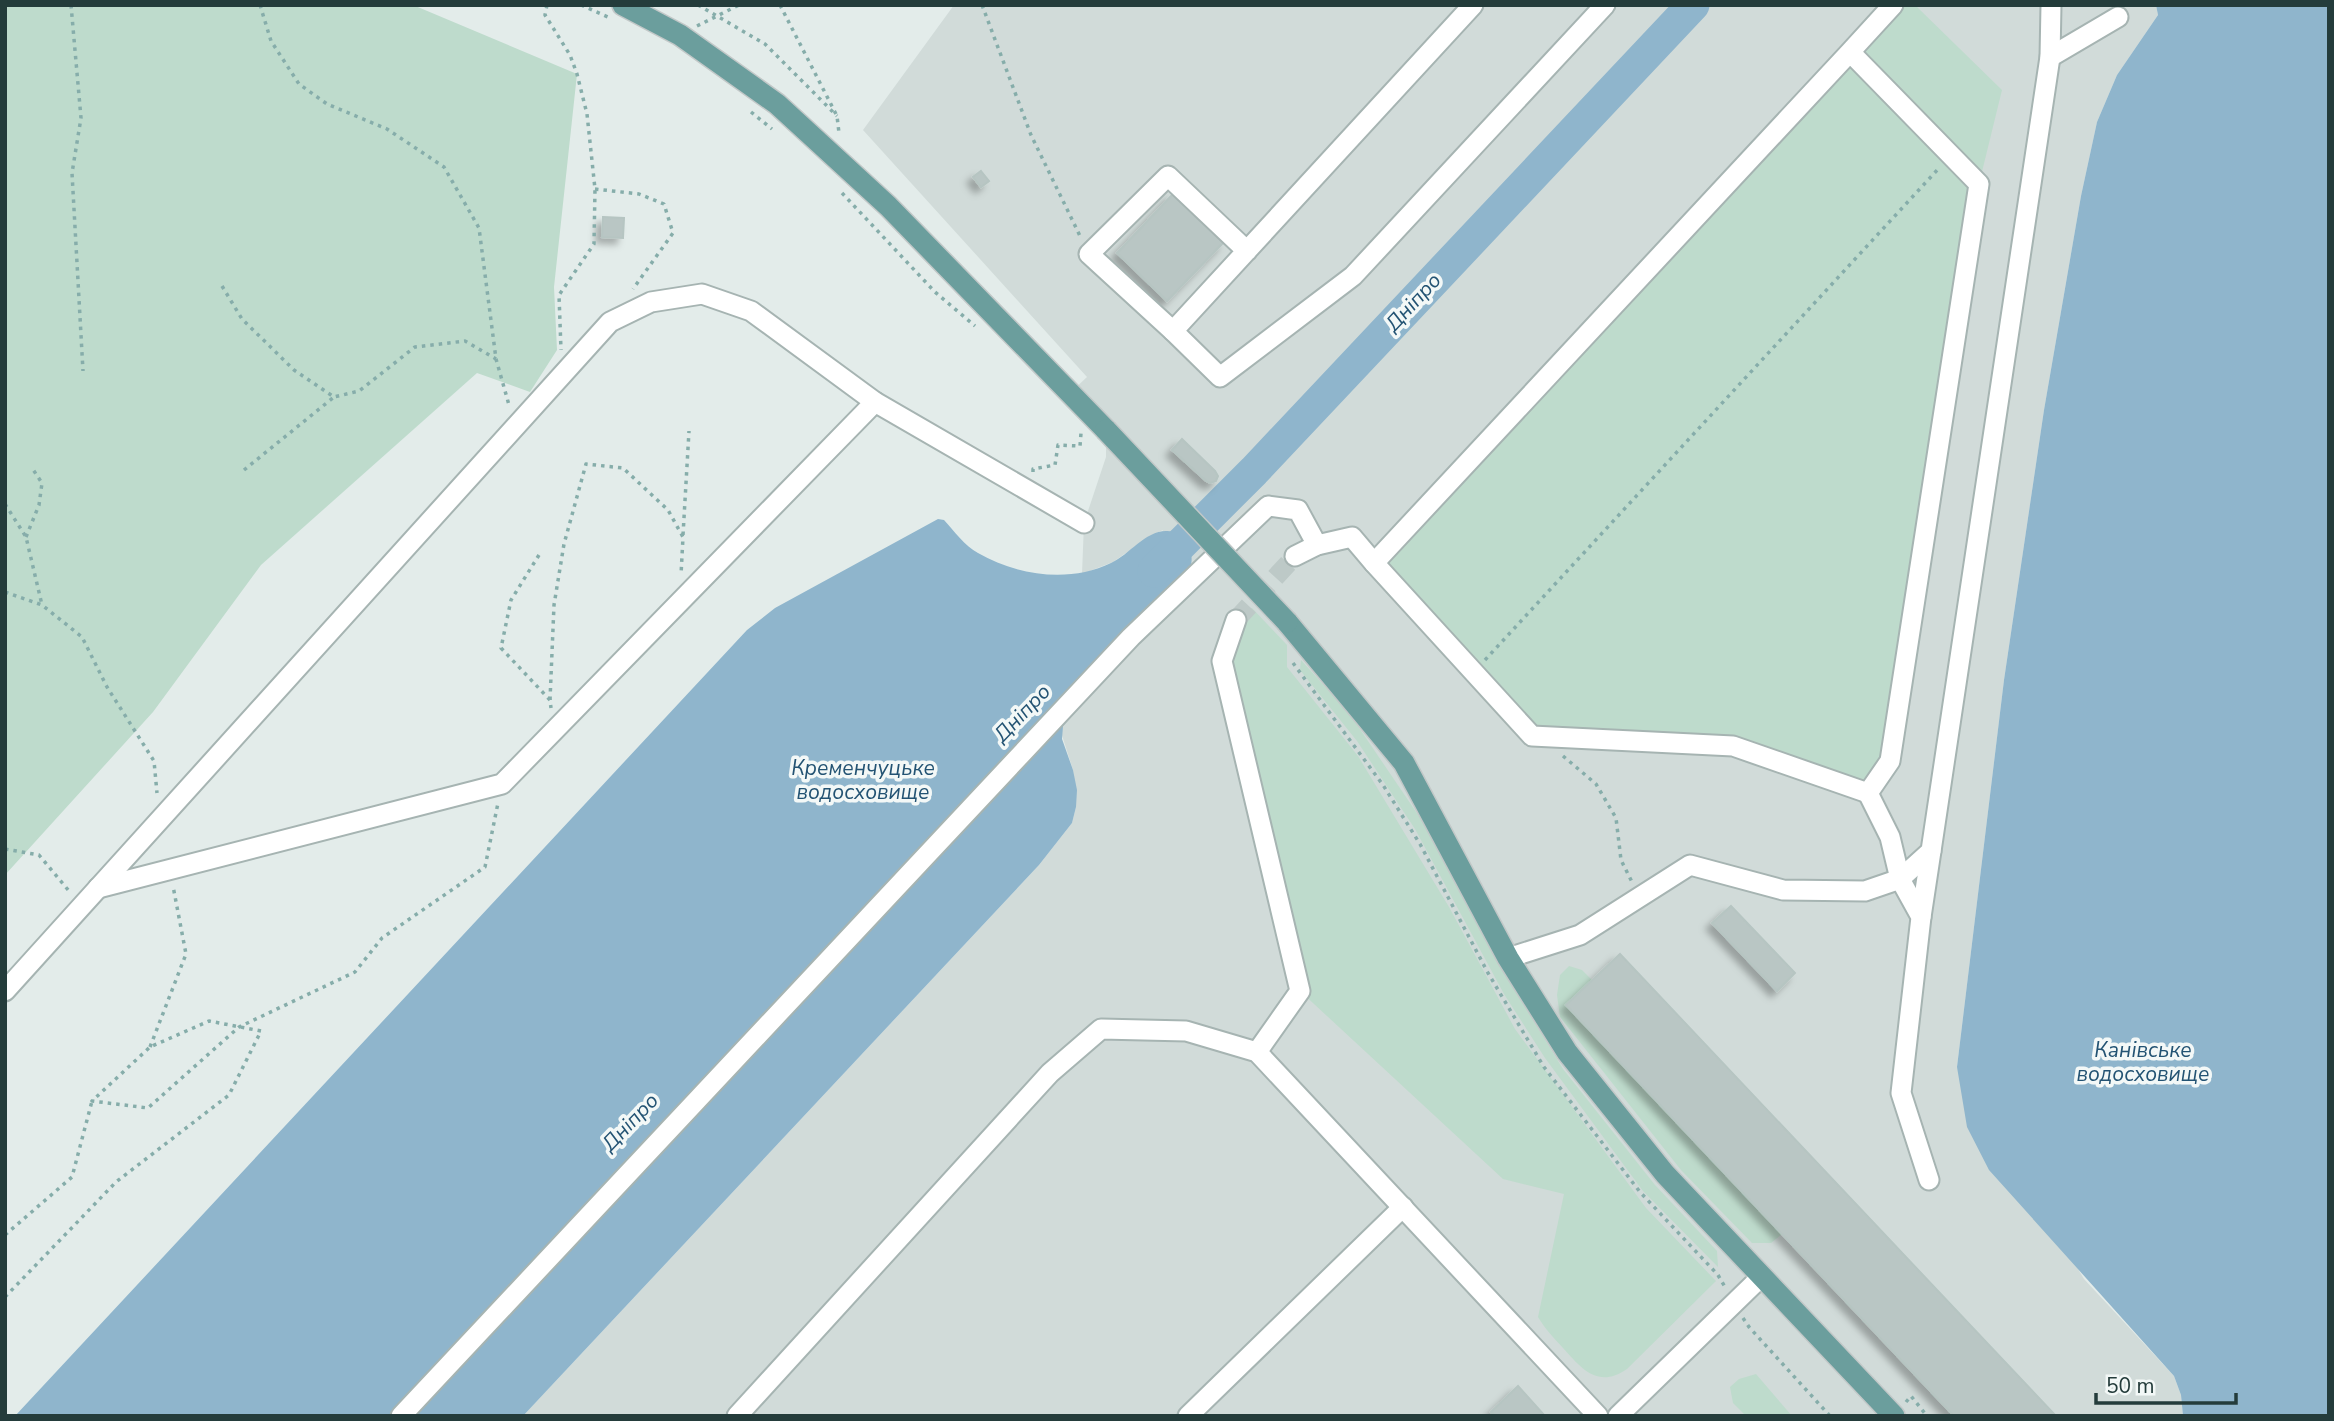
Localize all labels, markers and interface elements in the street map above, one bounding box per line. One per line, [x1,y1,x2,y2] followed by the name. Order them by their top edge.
[1378,267,1447,338] water label: Дніпро
[987,678,1057,749] water label: Дніпро
[791,754,935,806] water label: Кременчуцьке водосховище
[2077,1036,2209,1088] water label: Канівське водосховище
[595,1087,665,1158] water label: Дніпро
[2096,1362,2236,1406] scale bar
[2106,1372,2155,1400] text: 50 m

